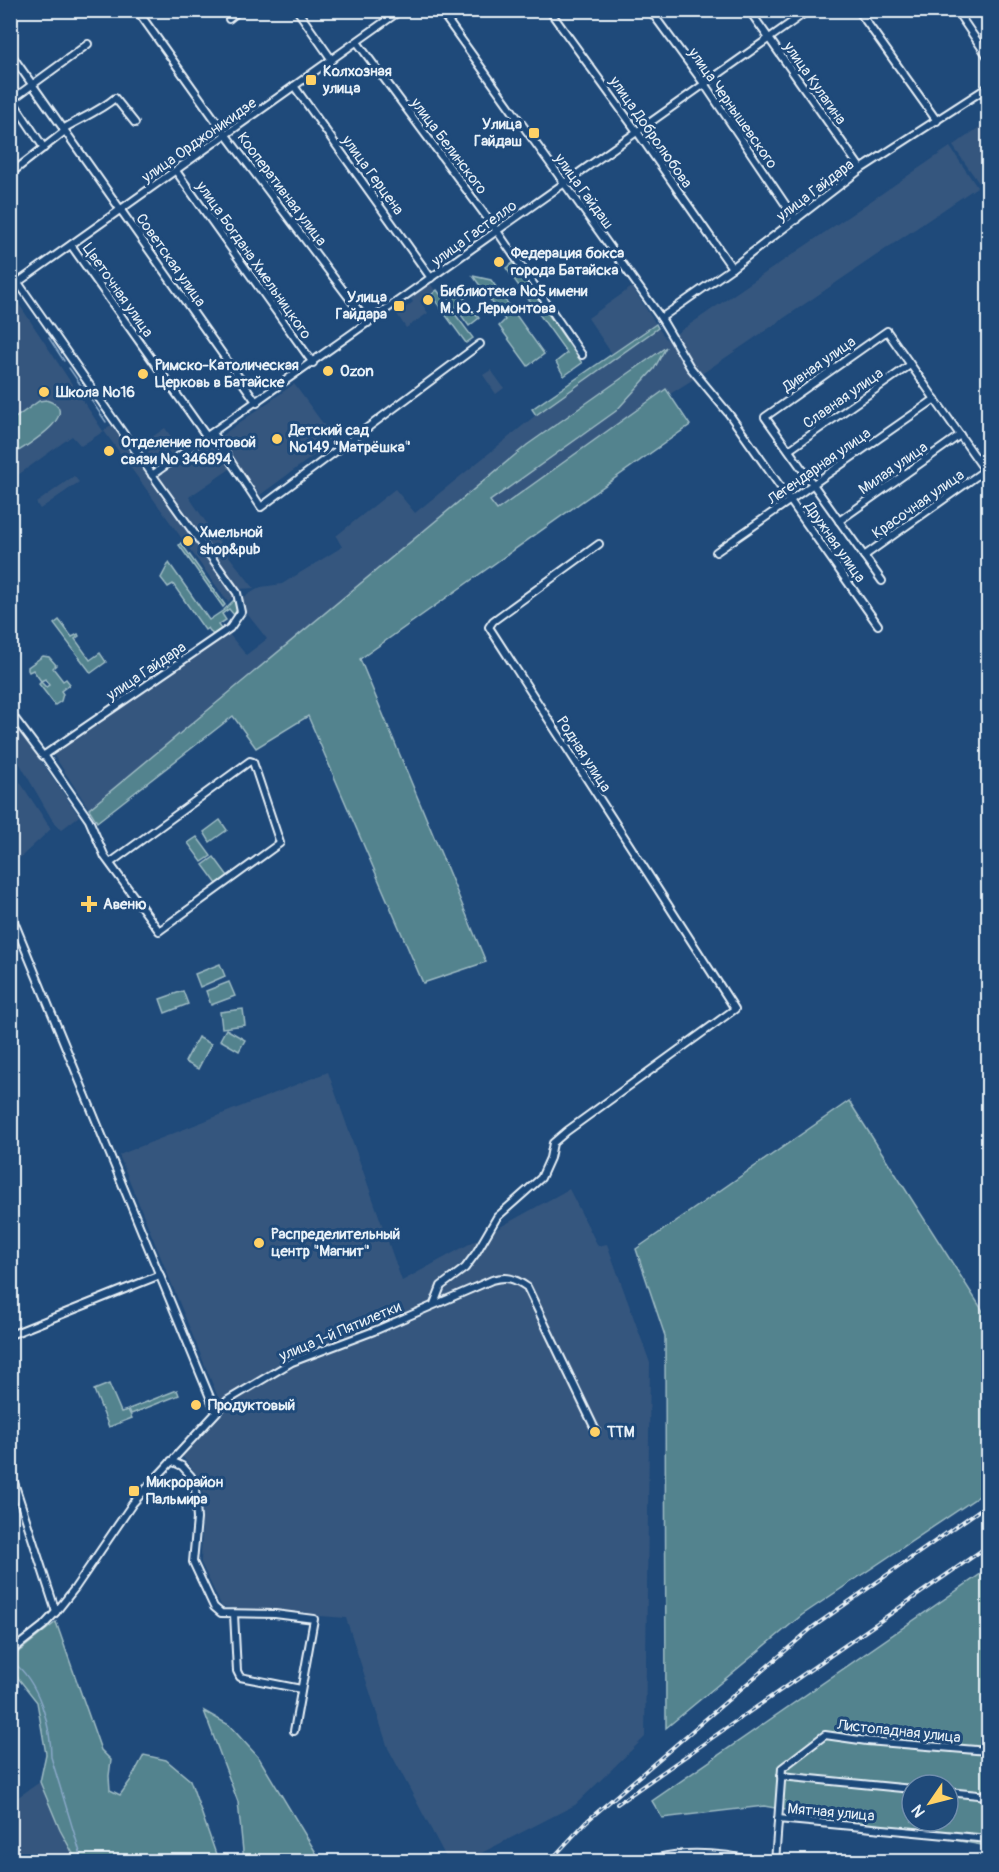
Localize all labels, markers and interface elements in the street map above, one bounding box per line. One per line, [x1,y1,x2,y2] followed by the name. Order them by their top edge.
[778,37,850,128] street label: улица Кулагина
[683,43,781,172] street label: улица Чернышевского
[322,62,392,98] place label: Колхозная улица
[604,72,696,192] street label: улица Добролюбова
[304,73,318,87] marker: Колхозная улица
[137,93,261,188] street label: улица Орджоникидзе
[406,94,491,198] street label: улица Белинского
[474,115,522,151] place label: Улица Гайдаш
[527,126,541,140] marker: Улица Гайдаш
[233,129,331,250] street label: Кооперативная улица
[337,131,408,219] street label: улица Герцена
[549,149,617,233] street label: улица Гайдаш
[772,155,858,226] street label: улица Гайдара
[191,177,315,343] street label: улица Богдана Хмельницкого
[427,196,521,271] street label: улица Гастелло
[131,210,210,311] street label: Советская улица
[78,240,157,341] street label: Цветочная улица
[510,244,624,280] place label: Федерация бокса города Батайска
[492,255,506,269] marker: Федерация бокса города Батайска
[440,282,588,318] place label: Библиотека №5 имени М. Ю. Лермонтова
[336,288,387,324] place label: Улица Гайдара
[421,293,435,307] marker: Библиотека №5 имени М. Ю. Лермонтова
[392,299,406,313] marker: Улица Гайдара
[778,332,860,397] street label: Дивная улица
[155,356,299,392] place label: Римско-Католическая Церковь в Батайске
[340,362,374,381] place label: Ozon
[321,364,335,378] marker: Ozon
[799,364,887,433] street label: Славная улица
[136,367,150,381] marker: Римско-Католическая Церковь в Батайске
[55,383,135,402] place label: Школа №16
[37,385,51,399] marker: Школа №16
[288,421,411,457] place label: Детский сад №149 "Матрёшка"
[763,424,875,510] street label: Легендарная улица
[270,432,284,446] marker: Детский сад №149 "Матрёшка"
[120,433,256,469] place label: Отделение почтовой связи № 346894
[855,438,932,499] street label: Милая улица
[102,444,116,458] marker: Отделение почтовой связи № 346894
[869,466,968,543] street label: Красочная улица
[799,497,869,586] street label: Дружная улица
[200,523,263,559] place label: Хмельной shop&pub
[181,534,195,548] marker: Хмельной shop&pub
[102,638,190,706] street label: улица Гайдара
[552,713,615,796] street label: Родная улица
[80,895,98,913] marker: Авеню
[103,895,147,914] place label: Авеню
[271,1225,400,1261] place label: Распределительный центр "Магнит"
[252,1236,266,1250] marker: Распределительный центр "Магнит"
[275,1297,404,1366] street label: улица 1-й Пятилетки
[208,1396,295,1415] place label: Продуктовый
[189,1398,203,1412] marker: Продуктовый
[606,1423,635,1442] place label: ТТМ
[588,1425,602,1439] marker: ТТМ
[146,1473,224,1509] place label: Микрорайон Пальмира
[127,1484,141,1498] marker: Микрорайон Пальмира
[835,1715,962,1747] street label: Листопадная улица
[900,1773,960,1833] north arrow
[787,1799,875,1826] street label: Мятная улица
[907,1801,930,1821] text: N

